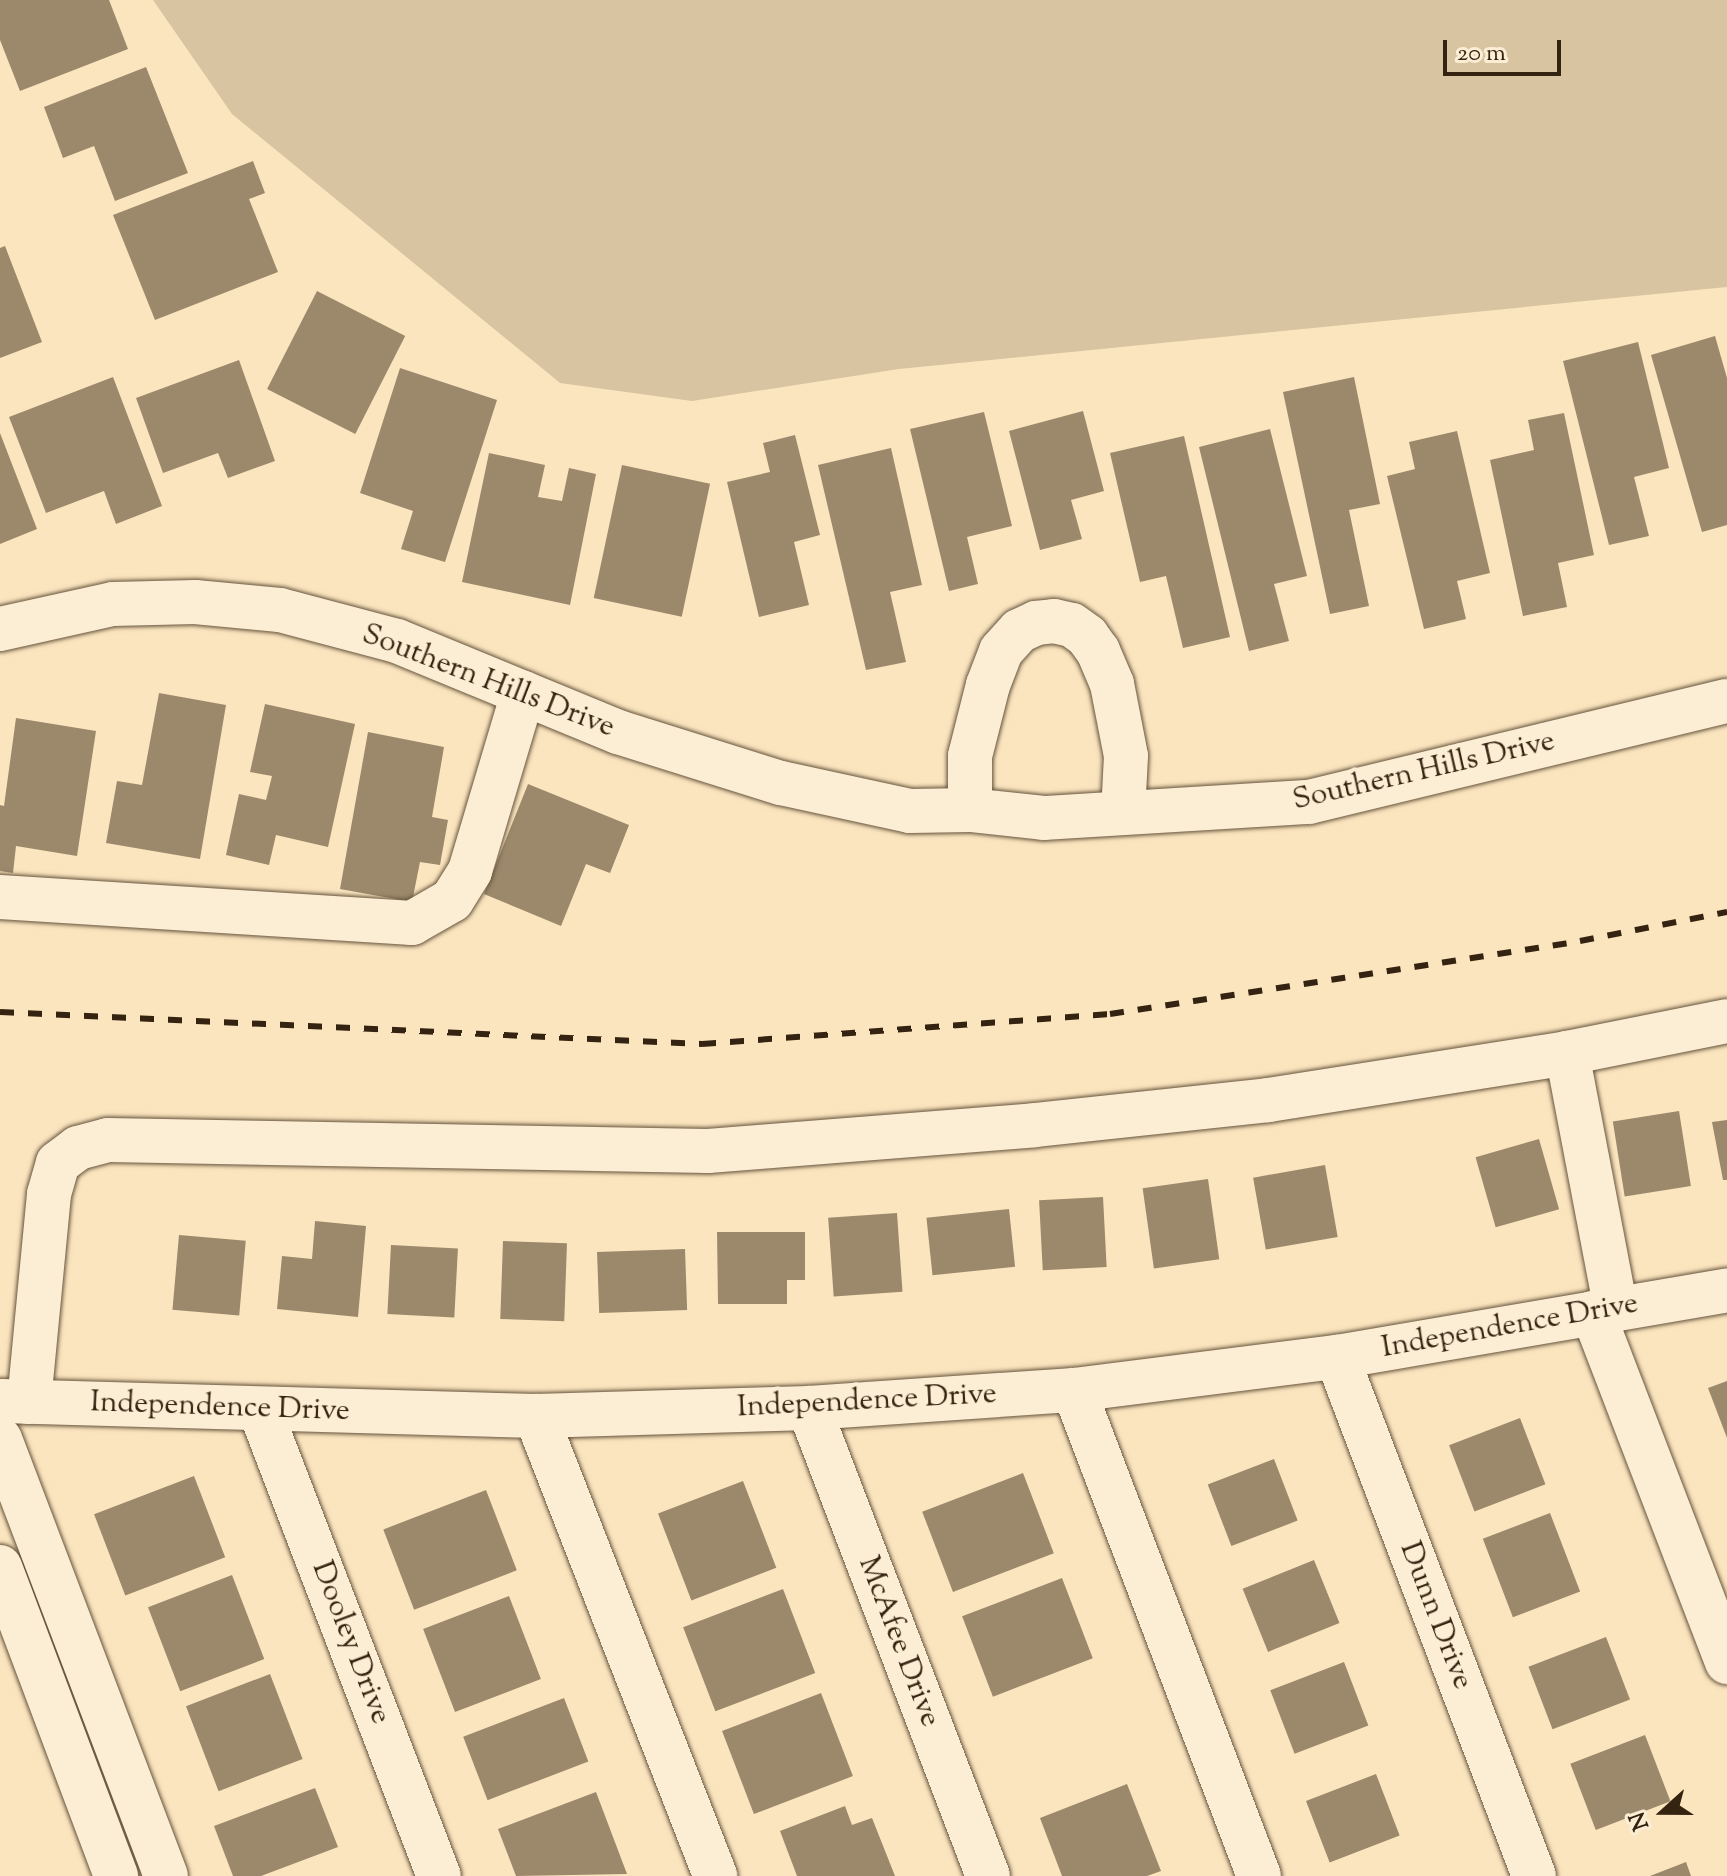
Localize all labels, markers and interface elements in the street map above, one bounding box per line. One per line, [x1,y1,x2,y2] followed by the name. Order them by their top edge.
[1447,24,1565,74] scale bar
[1457,37,1506,71] text: 20 m
[357,617,619,747] street label: Southern Hills Drive
[1289,724,1559,820] street label: Southern Hills Drive
[1379,1287,1641,1367] street label: Independence Drive
[736,1377,998,1427] street label: Independence Drive
[90,1385,350,1431] street label: Independence Drive
[1390,1537,1480,1695] street label: Dunn Drive
[849,1552,947,1732] street label: McAfee Drive
[302,1556,398,1730] street label: Dooley Drive
[1623,1772,1703,1852] north arrow
[1623,1807,1659,1835] text: N

